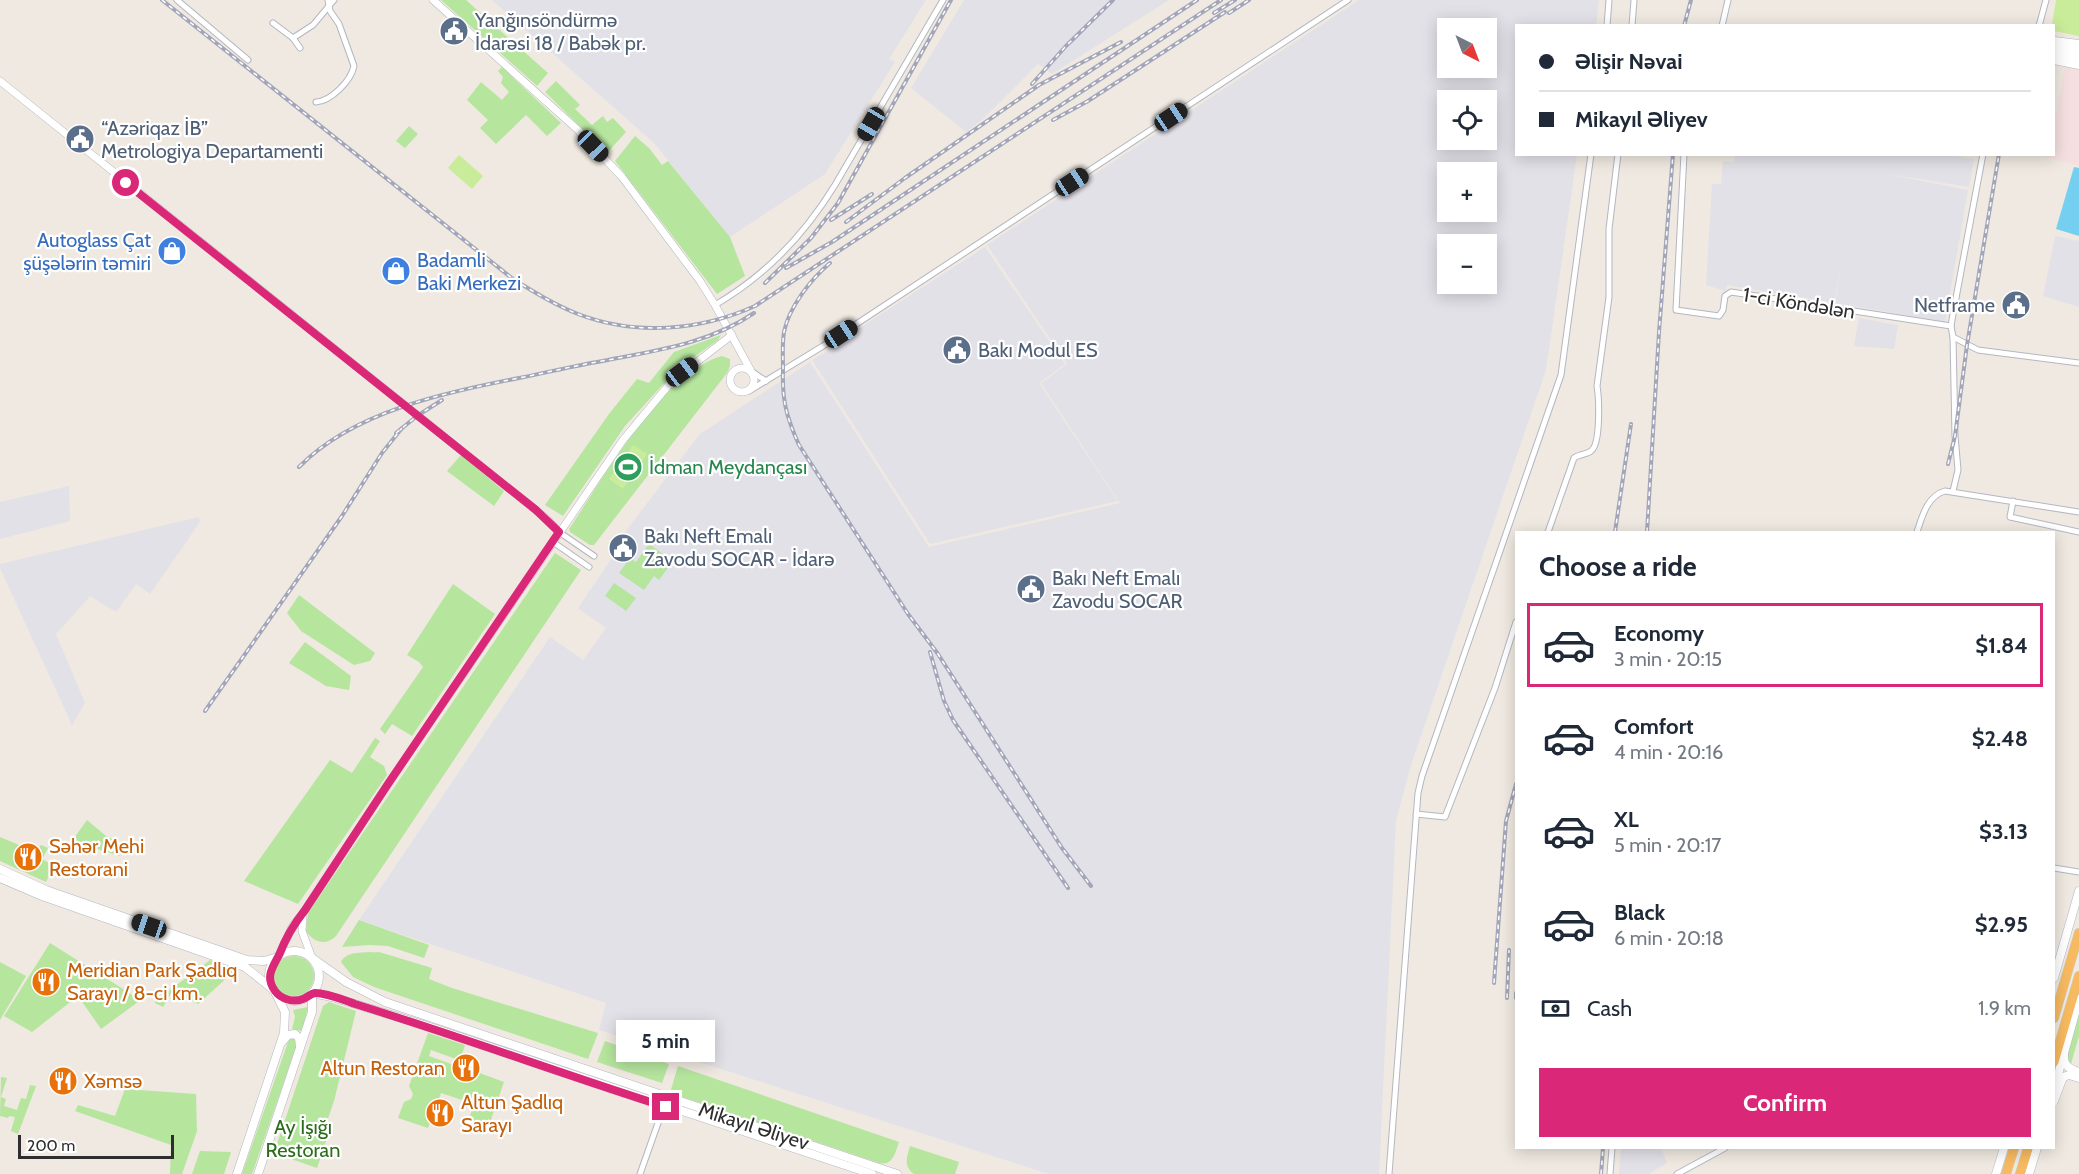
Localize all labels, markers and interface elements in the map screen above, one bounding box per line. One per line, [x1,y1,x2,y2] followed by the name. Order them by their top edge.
[474,8,646,55] place label: Yanğınsöndürmə İdarəsi 18 / Babək pr.
[438,15,470,47] public building icon: Yanğınsöndürmə İdarəsi 18 / Babək pr.
[1437,18,1497,78] north arrow
[1437,18,1497,294] map controls
[1575,48,1683,75] text: Əlişir Nəvai
[1437,90,1497,150] button: locate
[1151,99,1191,135] car
[854,104,888,144] car
[1575,106,1708,133] text: Mikayıl Əliyev
[101,116,323,163] place label: “Azəriqaz İB” Metrologiya Departamenti
[64,123,96,155] public building icon: “Azəriqaz İB” Metrologiya Departamenti
[574,127,612,165] car
[1437,162,1497,222] button: +
[1052,165,1092,199] car
[112,169,139,196] route start
[23,228,151,275] place label: Autoglass Çat şüşələrin təmiri
[1437,234,1497,294] button: −
[156,235,188,267] shop icon: Autoglass Çat şüşələrin təmiri
[417,248,521,295] place label: Badamli Baki Merkezi
[380,255,412,287] shop icon: Badamli Baki Merkezi
[1741,282,1857,324] street label: 1-ci Köndələn
[2000,289,2032,321] public building icon: Netframe
[1914,293,1995,317] place label: Netframe
[821,317,861,351] car
[941,334,973,366] public building icon: Bakı Modul ES
[978,338,1098,362] place label: Bakı Modul ES
[662,354,702,390] car
[612,451,644,483] sports icon: İdman Meydançası
[649,455,807,479] place label: İdman Meydançası
[644,524,834,571] place label: Bakı Neft Emalı Zavodu SOCAR - İdarə
[607,532,639,564] public building icon: Bakı Neft Emalı Zavodu SOCAR - İdarə
[1539,550,1697,583] text: Choose a ride
[1052,566,1183,613] place label: Bakı Neft Emalı Zavodu SOCAR
[1015,573,1047,605] public building icon: Bakı Neft Emalı Zavodu SOCAR
[1542,618,1596,672] icon: car
[1614,620,1704,647] text: Economy
[1975,632,2028,659] text: $1.84
[1614,647,1722,671] text: 3 min · 20:15
[1542,711,1596,765] icon: car
[1614,713,1693,740] text: Comfort
[1972,725,2028,752] text: $2.48
[1614,740,1723,764] text: 4 min · 20:16
[1542,804,1596,858] icon: car
[1614,806,1639,833] text: XL
[1979,818,2028,845] text: $3.13
[1614,833,1721,857] text: 5 min · 20:17
[49,834,144,881] place label: Səhər Mehi Restorani
[12,841,44,873] restaurant icon: Səhər Mehi Restorani
[1542,897,1596,951] icon: car
[1614,899,1665,926] text: Black
[1975,911,2028,938] text: $2.95
[129,912,169,940] car
[1614,926,1724,950] text: 6 min · 20:18
[67,958,237,1005] place label: Meridian Park Şadlıq Sarayı / 8-ci km.
[30,966,62,998] restaurant icon: Meridian Park Şadlıq Sarayı / 8-ci km.
[1539,992,1572,1025] icon: cash
[1587,995,1632,1022] text: Cash
[1978,996,2031,1020] text: 1.9 km
[616,1020,716,1062] callout: 5 min
[641,1029,690,1053] text: 5 min
[450,1052,482,1084] restaurant icon: Altun Restoran
[320,1056,445,1080] place label: Altun Restoran
[47,1065,79,1097] restaurant icon: Xəmsə
[1539,1068,2031,1137] button: Confirm
[84,1069,142,1093] place label: Xəmsə
[461,1090,563,1137] place label: Altun Şadlıq Sarayı
[652,1093,679,1120] route end
[424,1097,456,1129] restaurant icon: Altun Şadlıq Sarayı
[696,1097,812,1155] street label: Mikayıl Əliyev
[266,1115,340,1162] park label: Ay İşığı Restoran
[18,1132,174,1160] scale bar
[27,1136,75,1155] text: 200 m

